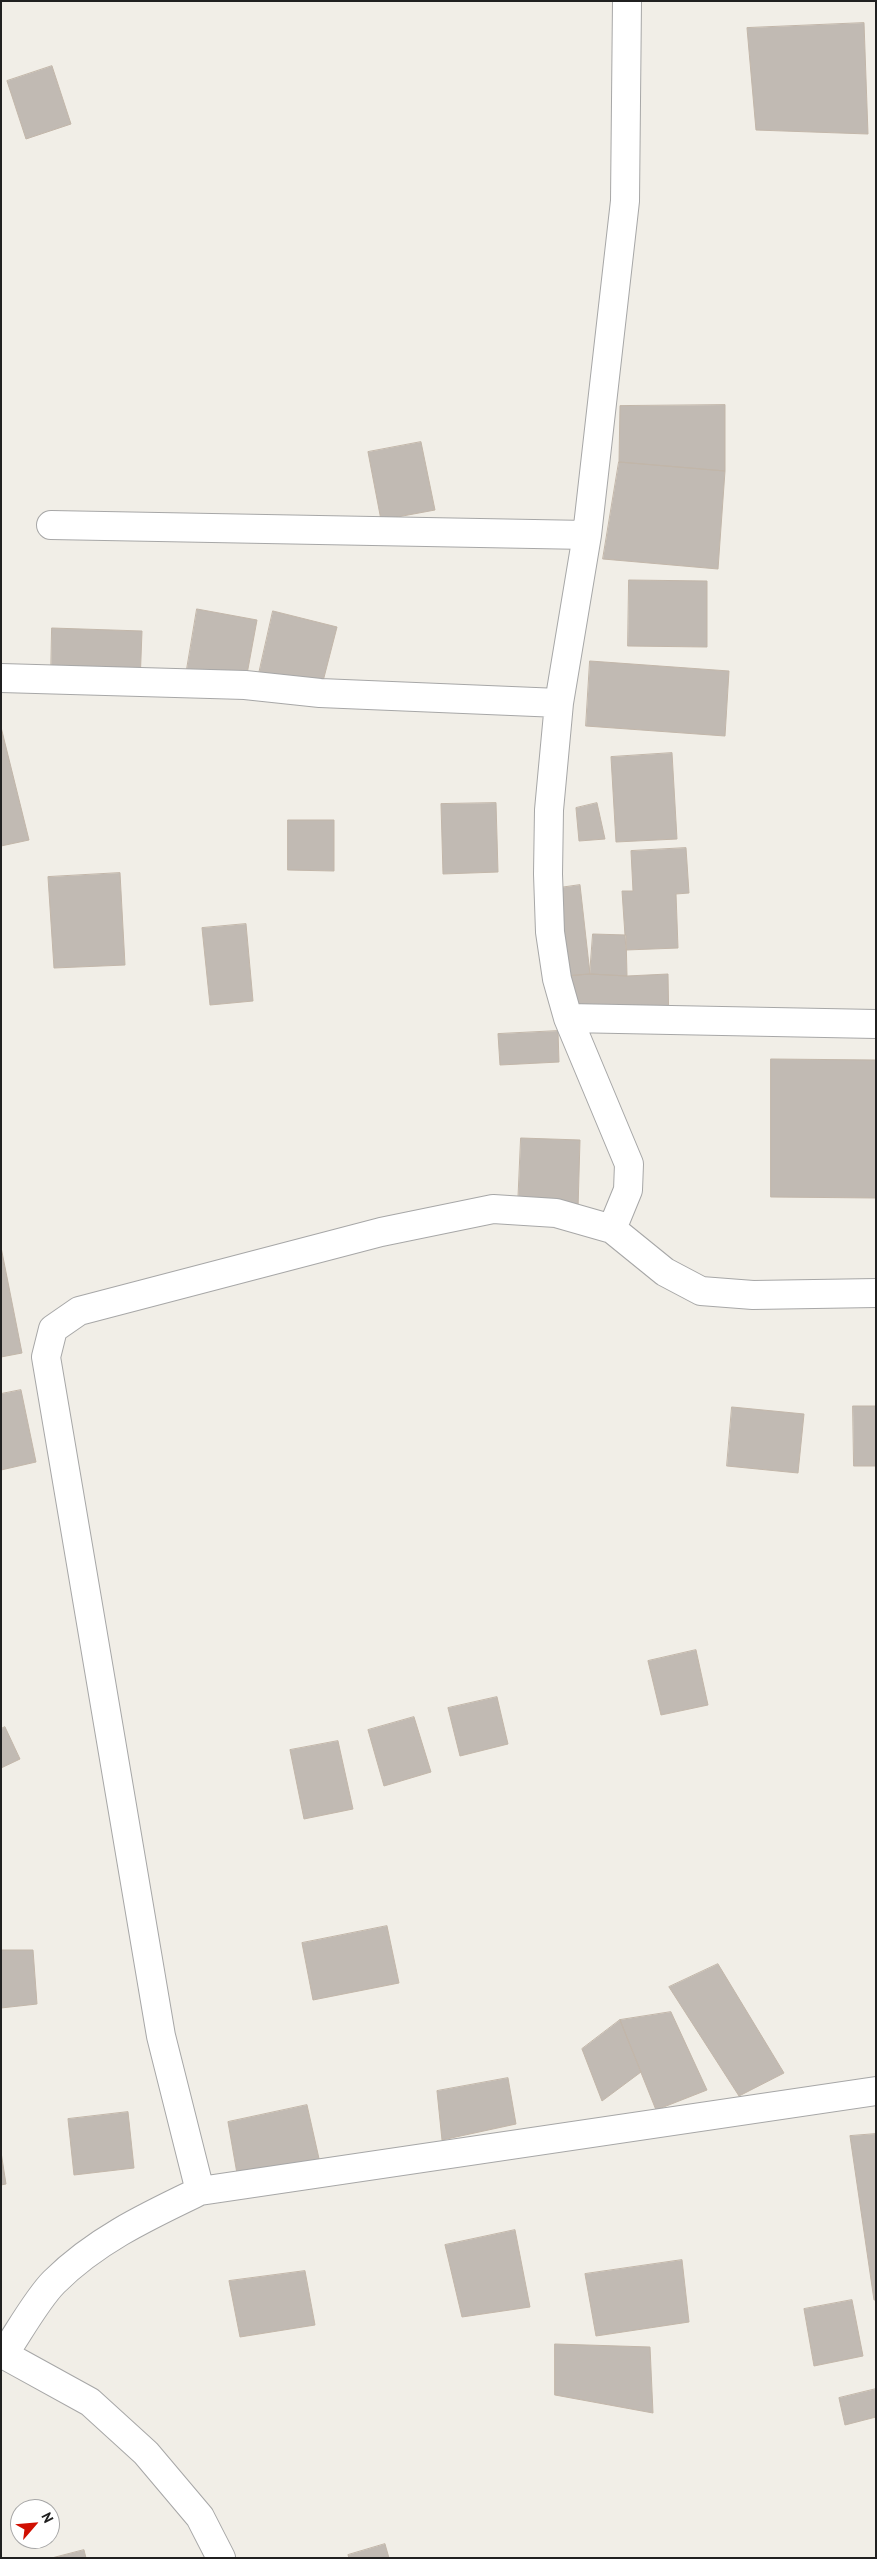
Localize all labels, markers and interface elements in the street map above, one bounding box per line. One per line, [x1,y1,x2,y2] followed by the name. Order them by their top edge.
[10,2499,60,2549] north arrow
[37,2509,58,2526] text: N

